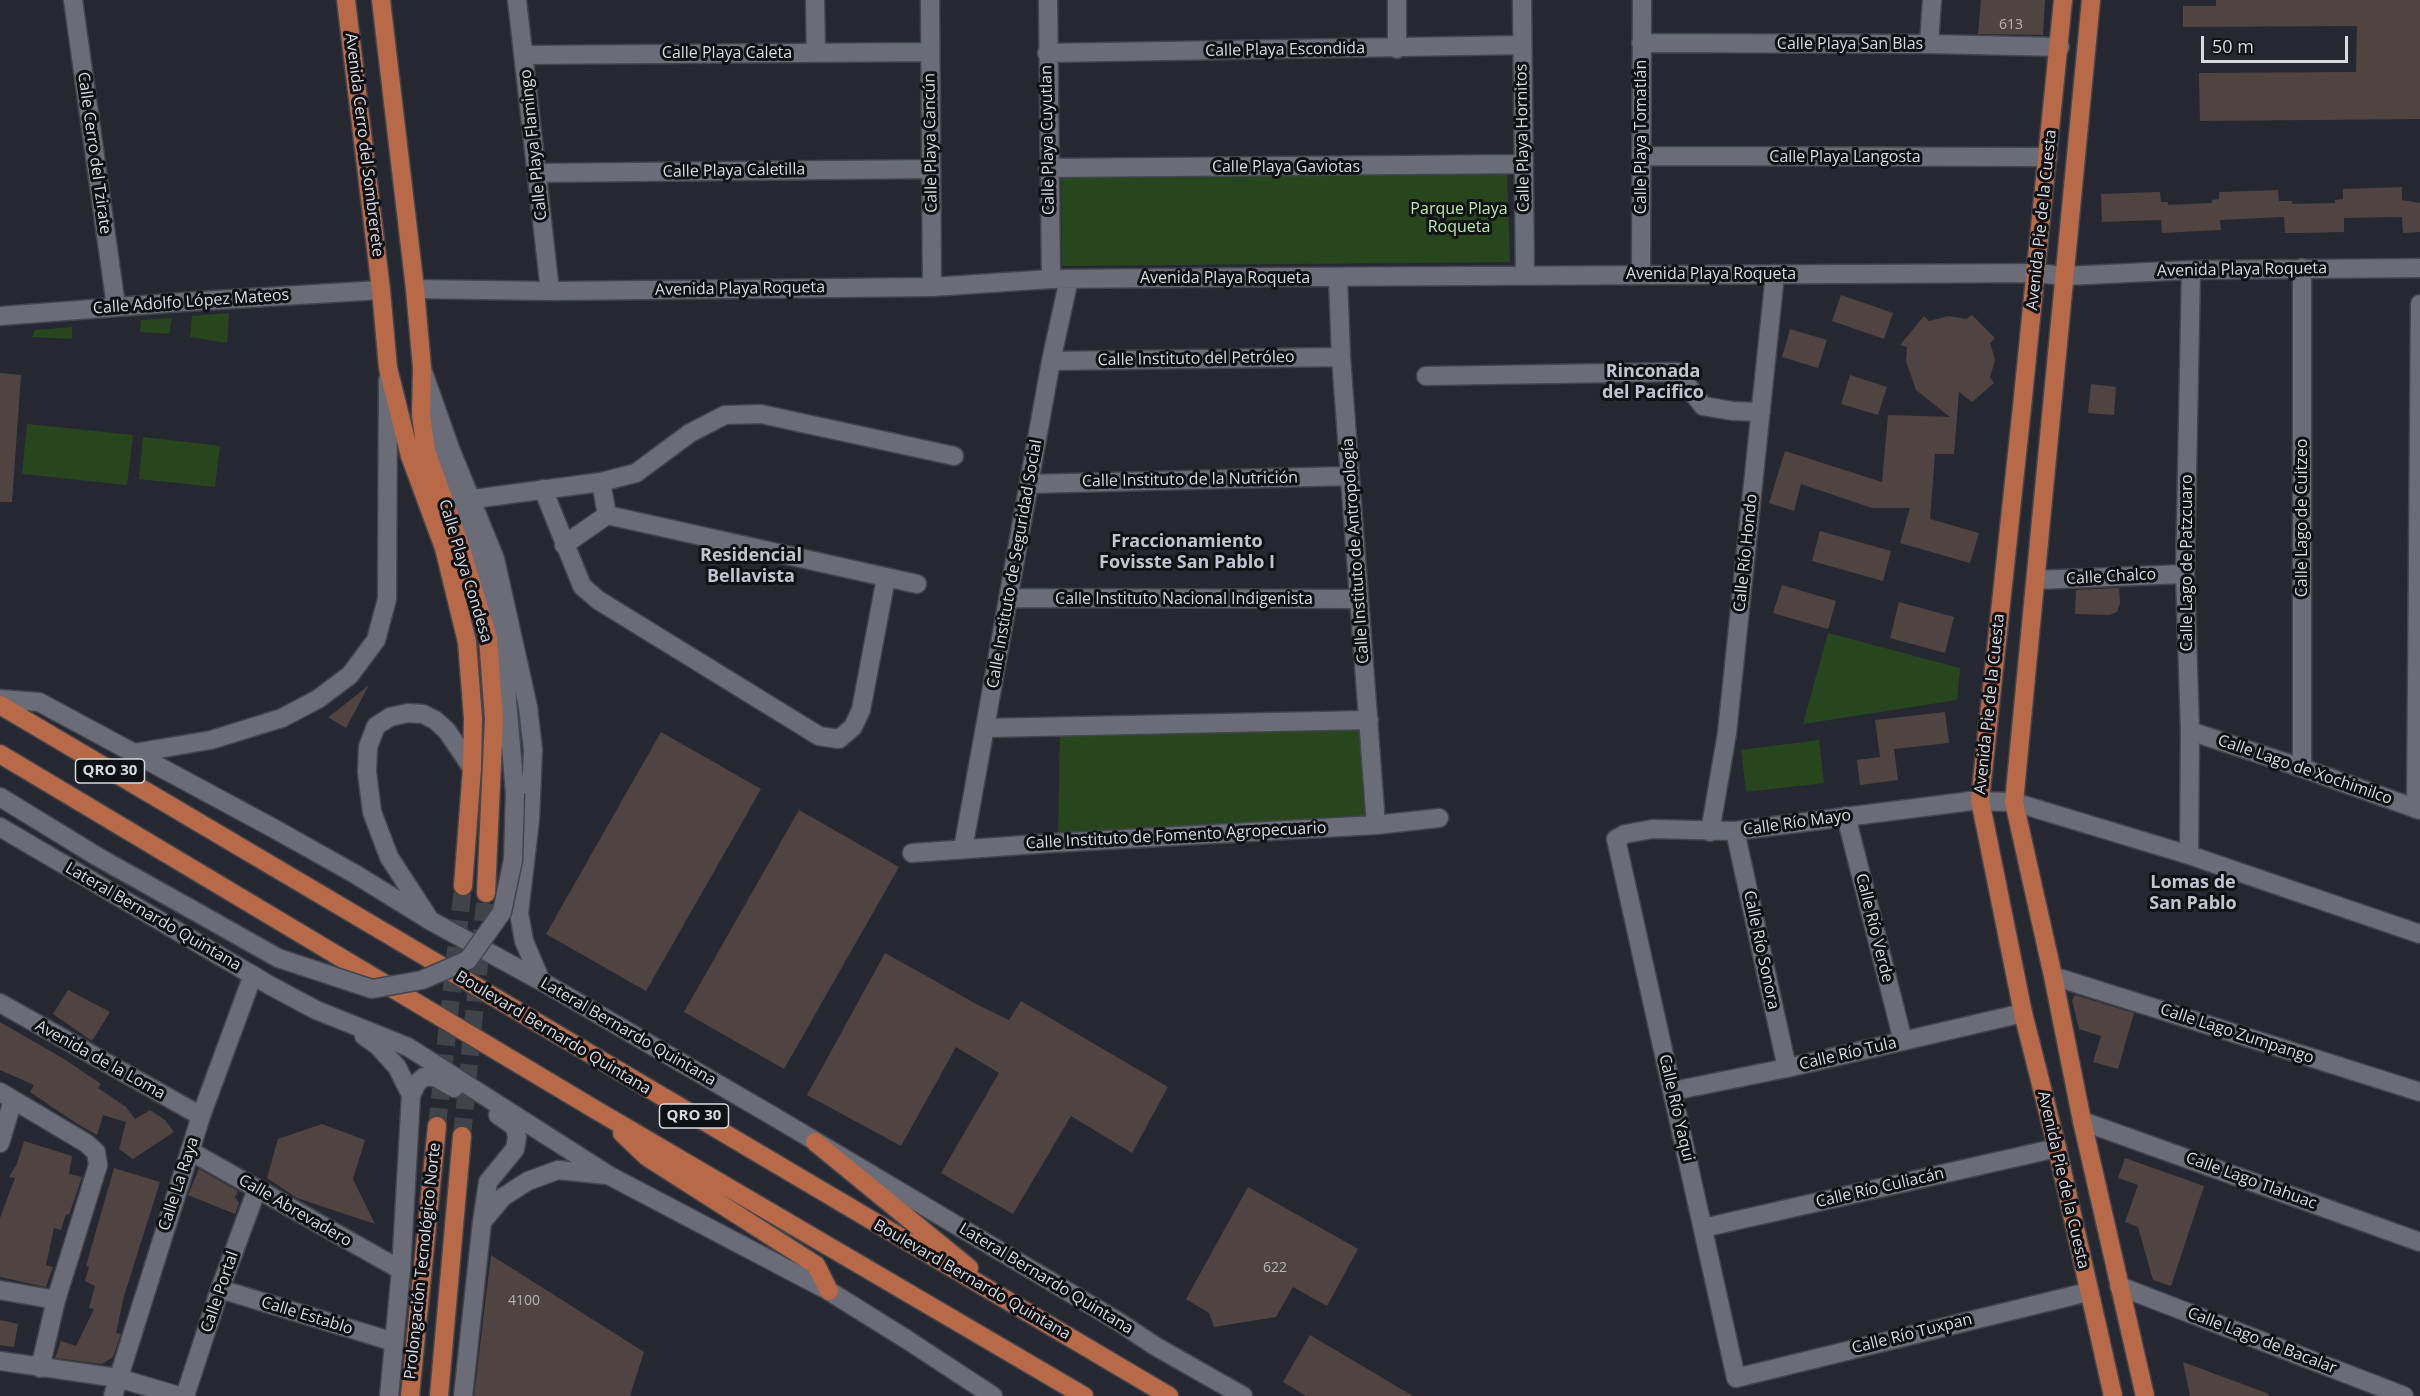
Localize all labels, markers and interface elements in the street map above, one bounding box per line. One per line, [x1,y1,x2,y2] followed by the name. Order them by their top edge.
[1999,17,2023,33] house number: 613
[2204,24,2351,62] scale bar
[341,32,387,258] street label: Avenida Cerro del Sombrerete
[1777,34,1923,54] street label: Calle Playa San Blas
[2212,34,2254,58] text: 50 m
[1205,39,1365,61] street label: Calle Playa Escondida
[662,43,792,63] street label: Calle Playa Caleta
[1631,60,1651,214] street label: Calle Playa Tomatlán
[1512,64,1534,212] street label: Calle Playa Hornitos
[1037,65,1059,215] street label: Calle Playa Cuyutlan
[517,68,551,222] street label: Calle Playa Flamingo
[73,71,115,235] street label: Calle Cerro del Tzirate
[920,73,942,213] street label: Calle Playa Cancún
[2023,129,2061,311] street label: Avenida Pie de la Cuesta
[1769,147,1921,167] street label: Calle Playa Langosta
[1212,157,1360,177] street label: Calle Playa Gaviotas
[663,160,805,182] street label: Calle Playa Caletilla
[1410,199,1508,237] park label: Parque Playa Roqueta
[2157,259,2327,281] street label: Avenida Playa Roqueta
[1626,264,1796,284] street label: Avenida Playa Roqueta
[1140,268,1310,288] street label: Avenida Playa Roqueta
[655,278,825,300] street label: Avenida Playa Roqueta
[92,286,290,318] street label: Calle Adolfo López Mateos
[1097,348,1295,370] street label: Calle Instituto del Petróleo
[1602,361,1704,404] district label: Rinconada del Pacifico
[1339,437,1373,665] street label: Calle Instituto de Antropología
[984,438,1046,690] street label: Calle Instituto de Seguridad Social
[2292,439,2312,597] street label: Calle Lago de Cuitzeo
[1082,469,1298,491] street label: Calle Instituto de la Nutrición
[2177,474,2197,652] street label: Calle Lago de Patzcuaro
[1730,493,1762,613] street label: Calle Río Hondo
[434,497,496,645] street label: Calle Playa Condesa
[1099,531,1275,574] district label: Fraccionamiento Fovisste San Pablo I
[700,545,802,588] district label: Residencial Bellavista
[2065,565,2157,589] street label: Calle Chalco
[1055,589,1313,609] street label: Calle Instituto Nacional Indigenista
[1971,613,2009,795] street label: Avenida Pie de la Cuesta
[2215,731,2395,809] street label: Calle Lago de Xochimilco
[76,759,144,783] road number: QRO 30
[1742,806,1852,840] street label: Calle Río Mayo
[1025,819,1327,853] street label: Calle Instituto de Fomento Agropecuario
[62,859,244,975] street label: Lateral Bernardo Quintana
[1851,871,1897,985] street label: Calle Río Verde
[2149,872,2237,914] district label: Lomas de San Pablo
[1739,889,1783,1011] street label: Calle Río Sonora
[452,967,654,1099] street label: Boulevard Bernardo Quintana
[537,974,719,1090] street label: Lateral Bernardo Quintana
[2158,1000,2316,1068] street label: Calle Lago Zumpango
[32,1016,168,1104] street label: Avenida de la Loma
[1797,1033,1899,1075] street label: Calle Río Tula
[1654,1053,1698,1163] street label: Calle Río Yaqui
[2033,1089,2093,1271] street label: Avenida Pie de la Cuesta
[660,1104,728,1128] road number: QRO 30
[155,1135,203,1233] street label: Calle La Raya
[401,1142,445,1380] street label: Prolongación Tecnológico Norte
[2183,1148,2319,1214] street label: Calle Lago Tlahuac
[1814,1164,1946,1212] street label: Calle Río Culiacán
[235,1171,355,1251] street label: Calle Abrevadero
[870,1216,1074,1344] street label: Boulevard Bernardo Quintana
[955,1219,1137,1339] street label: Lateral Bernardo Quintana
[197,1249,243,1335] street label: Calle Portal
[1263,1260,1287,1276] house number: 622
[259,1293,355,1339] street label: Calle Establo
[508,1293,540,1309] house number: 4100
[2185,1304,2339,1378] street label: Calle Lago de Bacalar
[1850,1310,1974,1358] street label: Calle Río Tuxpan

